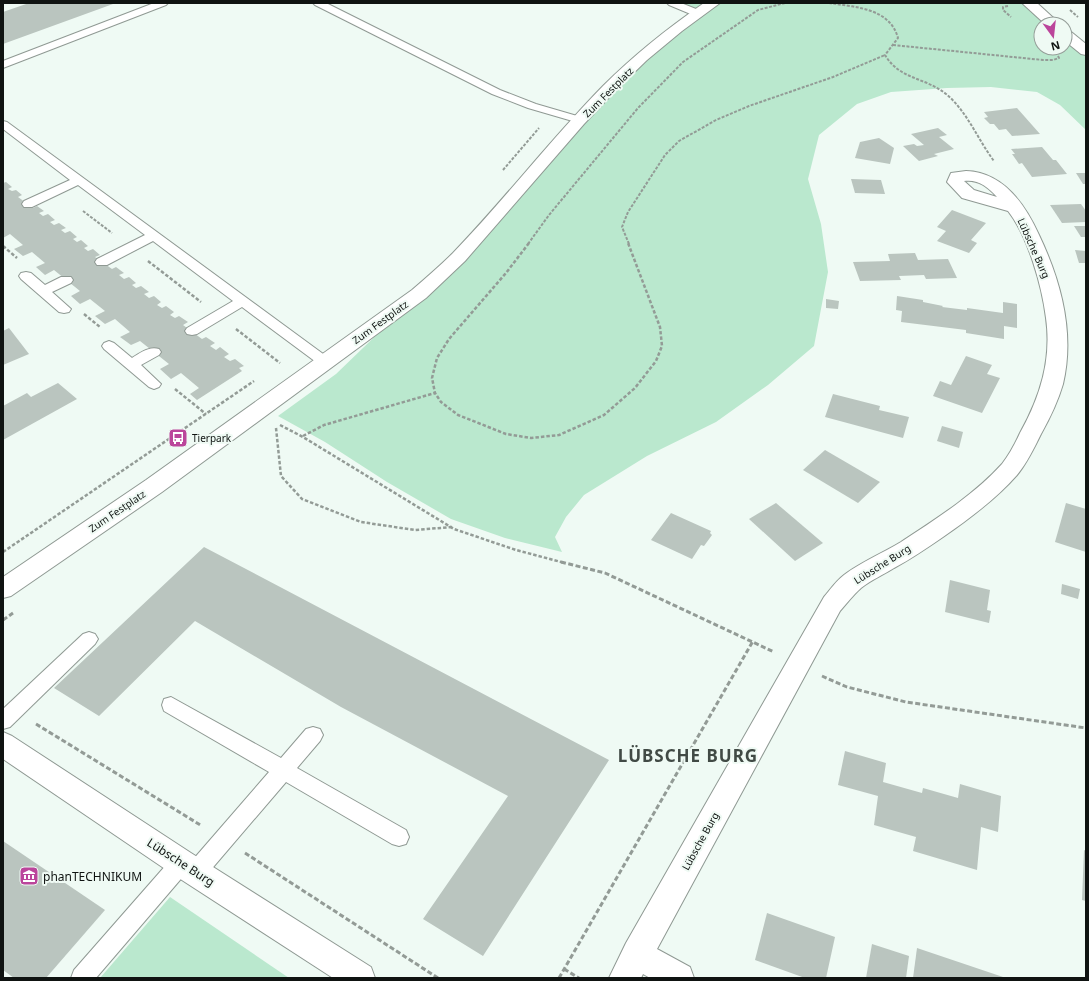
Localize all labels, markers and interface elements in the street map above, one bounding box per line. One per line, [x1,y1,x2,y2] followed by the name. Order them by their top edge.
[1033,16,1073,56] north arrow
[1049,38,1062,55] text: N
[580,64,636,120] street label: Zum Festplatz
[1014,216,1054,280] street label: Lübsche Burg
[349,297,411,347] street label: Zum Festplatz
[167,427,189,449] bus stop icon: Tierpark
[192,431,232,445] place label: Tierpark
[86,487,148,535] street label: Zum Festplatz
[851,541,913,587] street label: Lübsche Burg
[618,744,758,767] district label: LÜBSCHE BURG
[678,809,722,873] street label: Lübsche Burg
[144,834,218,890] street label: Lübsche Burg
[18,865,40,887] museum icon: phanTECHNIKUM
[43,868,142,885] place label: phanTECHNIKUM

